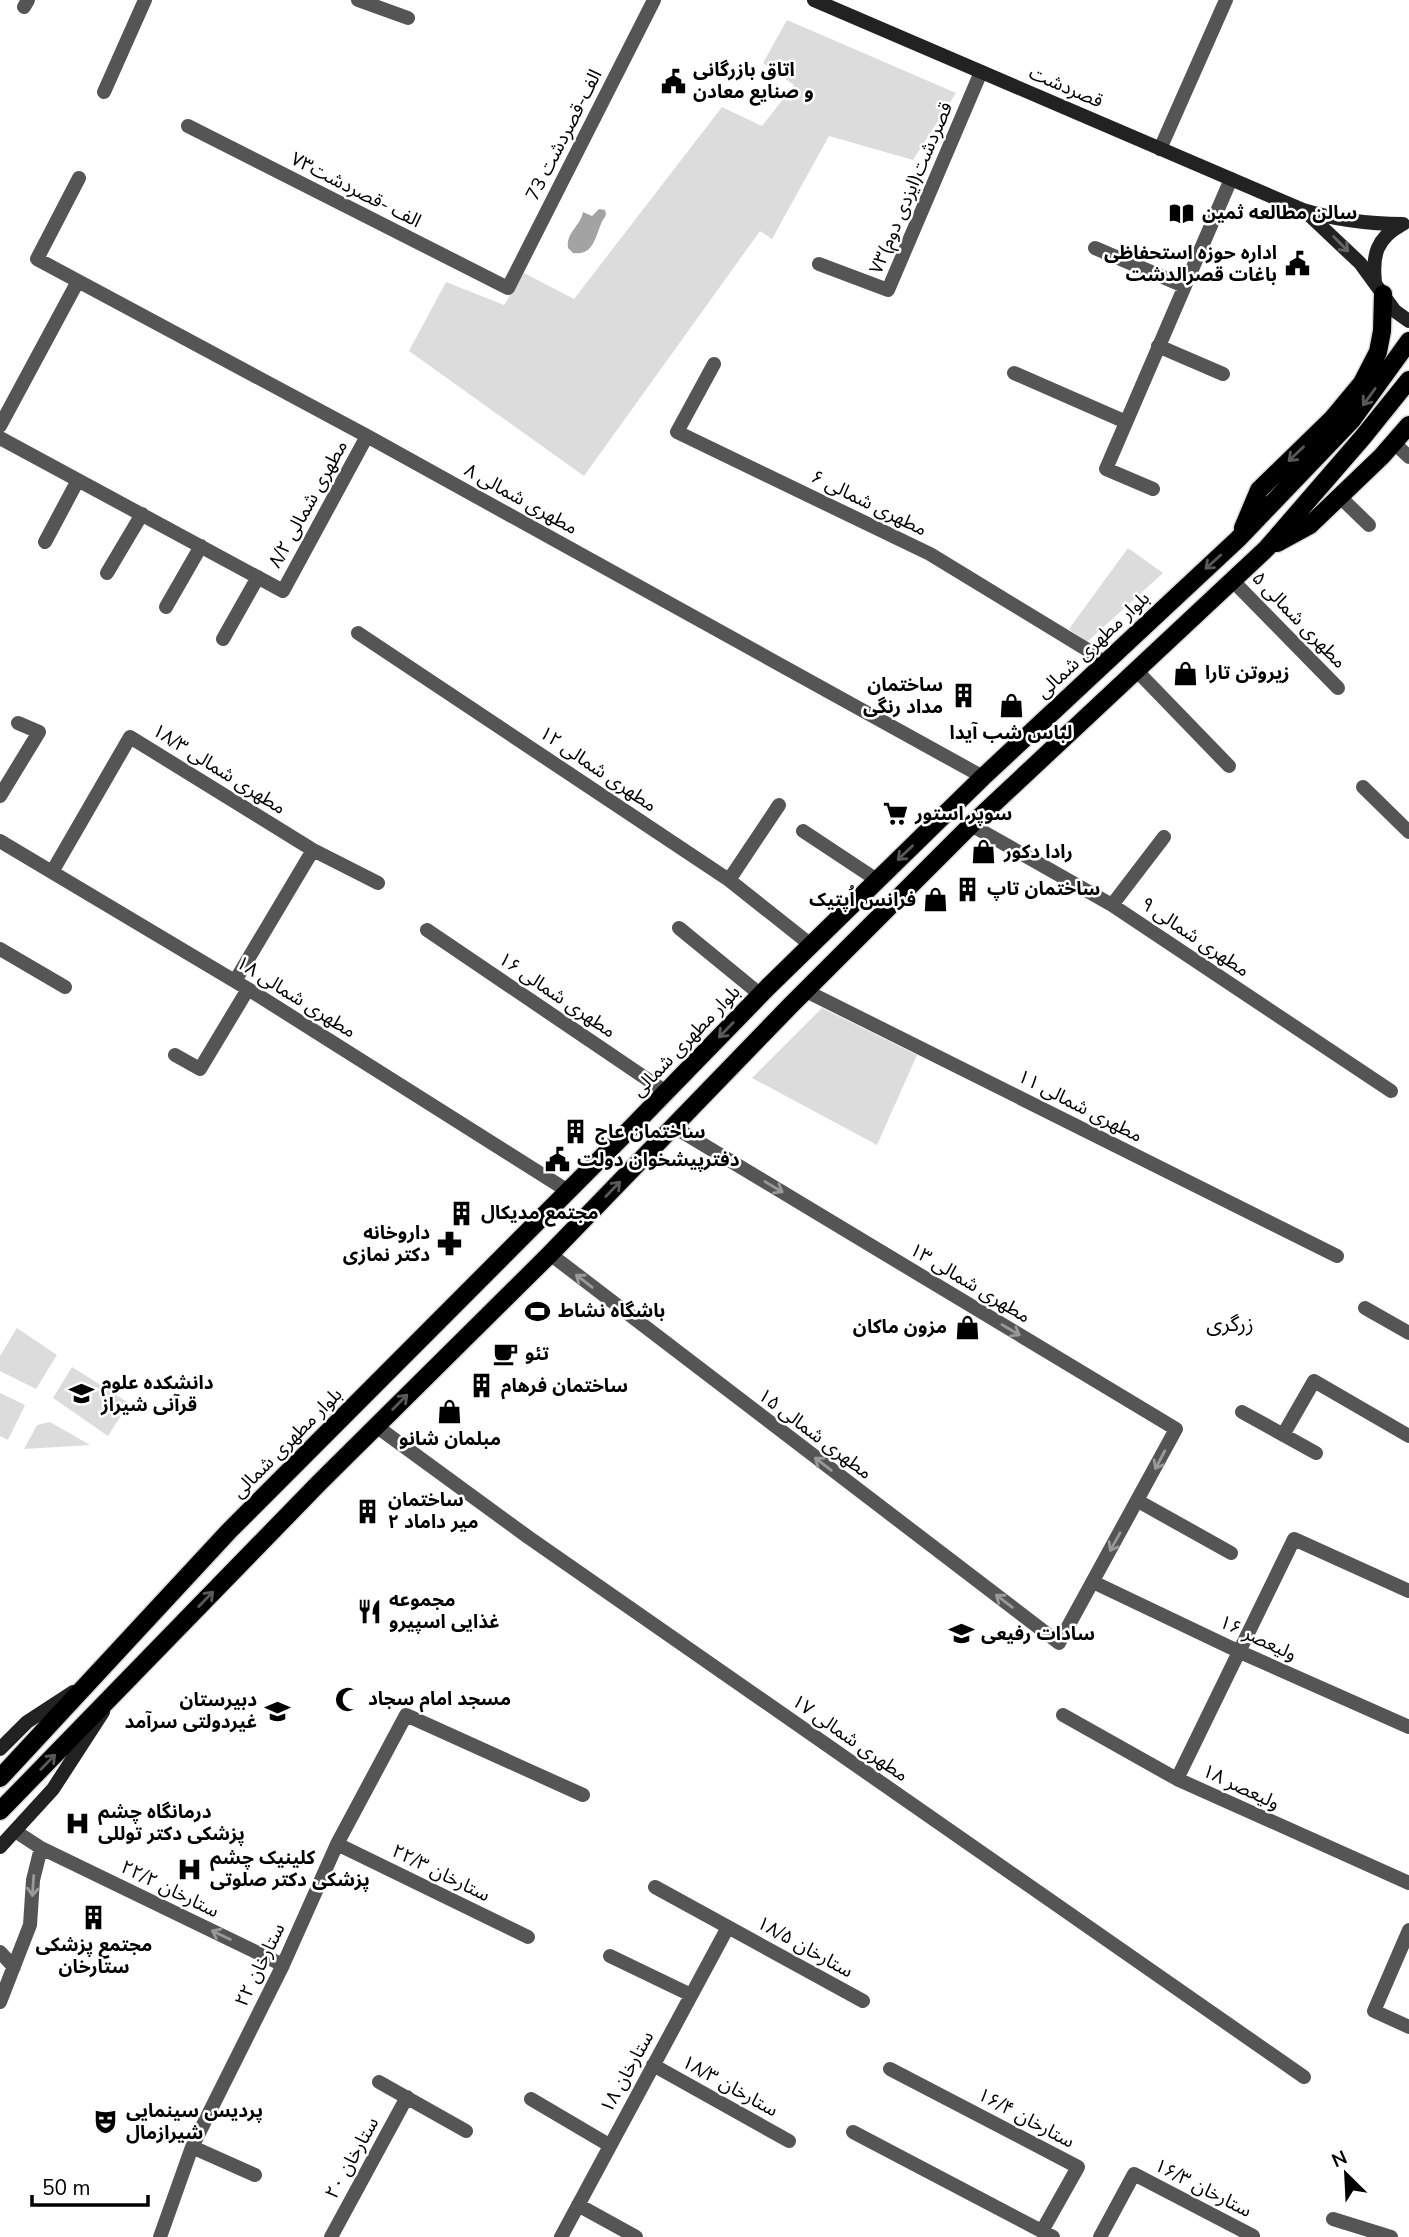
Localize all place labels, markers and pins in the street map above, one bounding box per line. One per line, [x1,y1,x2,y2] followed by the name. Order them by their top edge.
[693,57,814,106] place label: اتاق بازرگانی و صنایع معادن
[659,67,687,95] public building icon: اتاق بازرگانی و صنایع معادن
[1168,199,1196,227] library icon: سالن مطالعه ثمین
[1202,200,1357,226] place label: سالن مطالعه ثمین
[1104,240,1277,288] place label: اداره حوزه استحفاظی باغات قصرالدشت
[1283,250,1311,278] public building icon: اداره حوزه استحفاظی باغات قصرالدشت
[1171,659,1199,687] shop icon: زیروتن تارا
[1205,660,1290,686] place label: زیروتن تارا
[863,672,943,720] place label: ساختمان مداد رنگی
[949,682,977,710] building icon: ساختمان مداد رنگی
[997,691,1025,719] shop icon: لباس شب آیدا
[949,720,1073,746] place label: لباس شب آیدا
[881,800,909,828] supermarket icon: سوپر استور
[914,801,1012,827] place label: سوپر استور
[970,838,998,866] shop icon: رادا دکور
[1003,839,1073,865] place label: رادا دکور
[953,875,981,903] building icon: ساختمان تاپ
[987,876,1100,902] place label: ساختمان تاپ
[809,885,916,913] place label: فرانس اُپتیک
[922,886,950,914] shop icon: فرانس اُپتیک
[561,1118,589,1146] building icon: ساختمان عاج
[595,1119,706,1145] place label: ساختمان عاج
[543,1146,571,1174] public building icon: دفترپیشخوان دولت
[577,1147,740,1173] place label: دفترپیشخوان دولت
[447,1199,475,1227] building icon: مجتمع مدیکال
[481,1200,599,1227] place label: مجتمع مدیکال
[343,1220,430,1268] place label: داروخانه دکتر نمازی
[436,1230,464,1258] pharmacy icon: داروخانه دکتر نمازی
[524,1297,552,1325] sports icon: باشگاه نشاط
[558,1298,665,1324] place label: باشگاه نشاط
[953,1313,981,1341] shop icon: مزون ماکان
[853,1314,947,1340] place label: مزون ماکان
[491,1340,519,1368] cafe icon: تئو
[525,1341,549,1367] place label: تئو
[100,1370,214,1418] place label: دانشکده علوم قرآنی شیراز
[467,1372,495,1400] building icon: ساختمان فرهام
[501,1373,628,1400] place label: ساختمان فرهام
[67,1380,95,1408] school or university icon: دانشکده علوم قرآنی شیراز
[436,1397,464,1425] shop icon: مبلمان شانو
[399,1426,501,1452] place label: مبلمان شانو
[388,1487,478,1535] place label: ساختمان میر داماد ۲
[354,1497,382,1525] building icon: ساختمان میر داماد ۲
[389,1587,500,1635] place label: مجموعه غذایی اسپیرو
[355,1597,383,1625] restaurant icon: مجموعه غذایی اسپیرو
[947,1620,975,1648] school or university icon: سادات رفیعی
[981,1621,1095,1647] place label: سادات رفیعی
[334,1685,362,1713] mosque icon: مسجد امام سجاد
[368,1686,511,1713] place label: مسجد امام سجاد
[124,1687,257,1735] place label: دبیرستان غیردولتی سرآمد
[263,1697,291,1725] school or university icon: دبیرستان غیردولتی سرآمد
[98,1799,245,1847] place label: درمانگاه چشم پزشكی دكتر توللی
[64,1809,92,1837] hospital icon: درمانگاه چشم پزشكی دكتر توللی
[210,1845,370,1893] place label: کلینیک چشم پزشکی دکتر صلوتی
[176,1855,204,1883] hospital icon: کلینیک چشم پزشکی دکتر صلوتی
[80,1903,108,1931] building icon: مجتمع پزشکی ستارخان
[36,1932,152,1980] place label: مجتمع پزشکی ستارخان
[126,2098,263,2146] place label: پردیس سینمایی شیرازمال
[92,2108,120,2136] theatre icon: پردیس سینمایی شیرازمال

